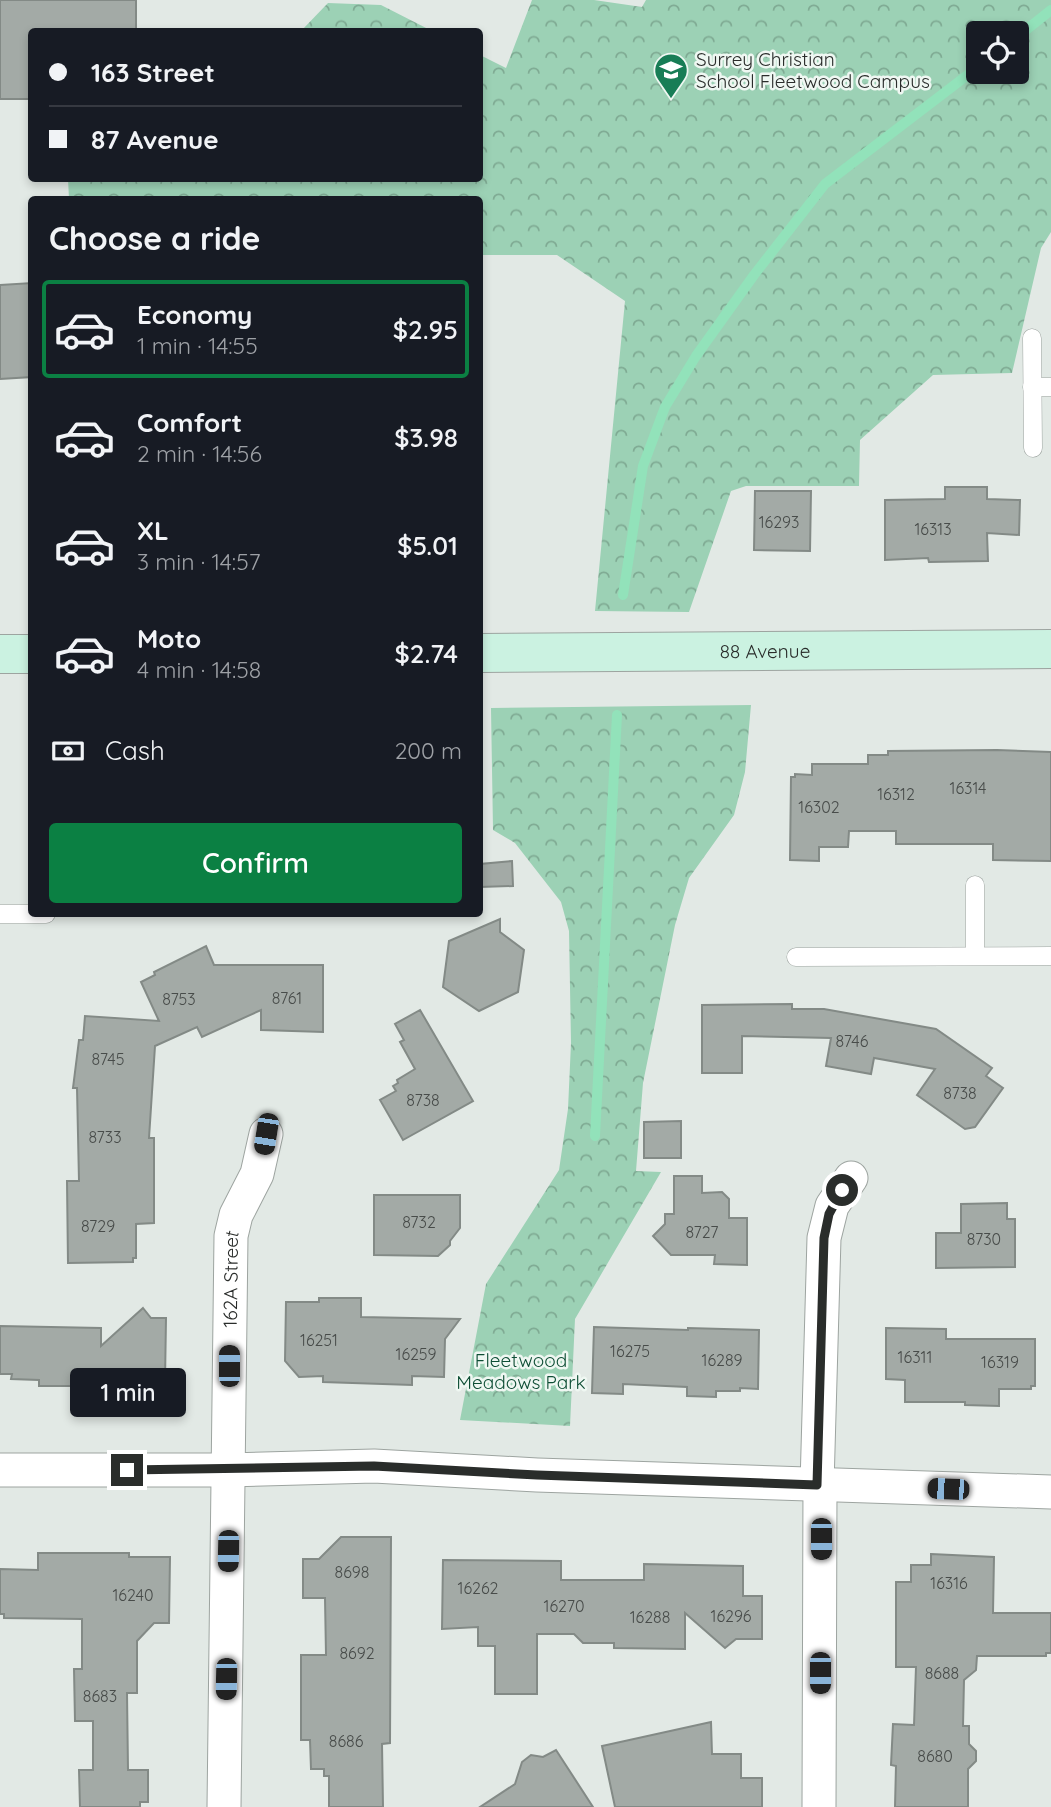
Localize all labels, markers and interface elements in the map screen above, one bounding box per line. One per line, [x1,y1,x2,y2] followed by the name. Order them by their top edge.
[966,21,1029,84] map controls
[966,21,1029,84] button: locate
[696,47,930,93] place label: Surrey Christian School Fleetwood Campus
[652,51,690,100] school or university icon: Surrey Christian School Fleetwood Campus
[91,56,215,89] text: 163 Street
[91,123,219,156] text: 87 Avenue
[49,218,261,258] text: Choose a ride
[53,298,116,361] icon: car
[137,298,252,331] text: Economy
[393,313,458,346] text: $2.95
[137,331,258,360] text: 1 min · 14:55
[53,406,116,469] icon: car
[137,406,242,439] text: Comfort
[394,421,458,454] text: $3.98
[137,439,262,468] text: 2 min · 14:56
[759,512,799,532] house number: 16293
[53,514,116,577] icon: car
[137,514,169,547] text: XL
[914,519,952,539] house number: 16313
[397,529,458,562] text: $5.01
[137,547,261,576] text: 3 min · 14:57
[53,622,116,685] icon: car
[137,622,201,655] text: Moto
[395,637,458,670] text: $2.74
[720,639,810,663] street label: 88 Avenue
[137,655,261,684] text: 4 min · 14:58
[49,732,87,770] icon: cash
[105,734,165,767] text: Cash
[395,736,462,765] text: 200 m
[949,778,987,798] house number: 16314
[877,784,915,804] house number: 16312
[798,797,840,817] house number: 16302
[49,823,462,903] button: Confirm
[272,988,302,1008] house number: 8761
[162,989,196,1009] house number: 8753
[836,1031,869,1051] house number: 8746
[91,1049,125,1069] house number: 8745
[943,1083,977,1103] house number: 8738
[406,1090,440,1110] house number: 8738
[253,1112,280,1156] car
[88,1127,122,1147] house number: 8733
[826,1174,858,1206] route start
[402,1212,436,1232] house number: 8732
[81,1216,115,1236] house number: 8729
[685,1222,719,1242] house number: 8727
[218,1228,244,1328] street label: 162A Street
[967,1229,1001,1249] house number: 8730
[300,1330,338,1350] house number: 16251
[610,1341,650,1361] house number: 16275
[395,1344,437,1364] house number: 16259
[219,1345,240,1387] car
[898,1347,932,1367] house number: 16311
[456,1348,586,1394] park label: Fleetwood Meadows Park
[702,1350,743,1370] house number: 16289
[981,1352,1019,1372] house number: 16319
[69,1368,185,1418] callout: 1 min
[100,1378,156,1407] text: 1 min
[111,1454,143,1486] route end
[927,1478,970,1500] car
[811,1518,832,1560] car
[218,1530,239,1572] car
[335,1562,369,1582] house number: 8698
[930,1573,968,1593] house number: 16316
[458,1578,499,1598] house number: 16262
[112,1585,154,1605] house number: 16240
[544,1596,584,1616] house number: 16270
[711,1606,752,1626] house number: 16296
[630,1607,670,1627] house number: 16288
[339,1643,375,1663] house number: 8692
[810,1652,831,1694] car
[216,1658,237,1700] car
[925,1663,959,1683] house number: 8688
[83,1686,117,1706] house number: 8683
[329,1731,364,1751] house number: 8686
[917,1746,953,1766] house number: 8680

